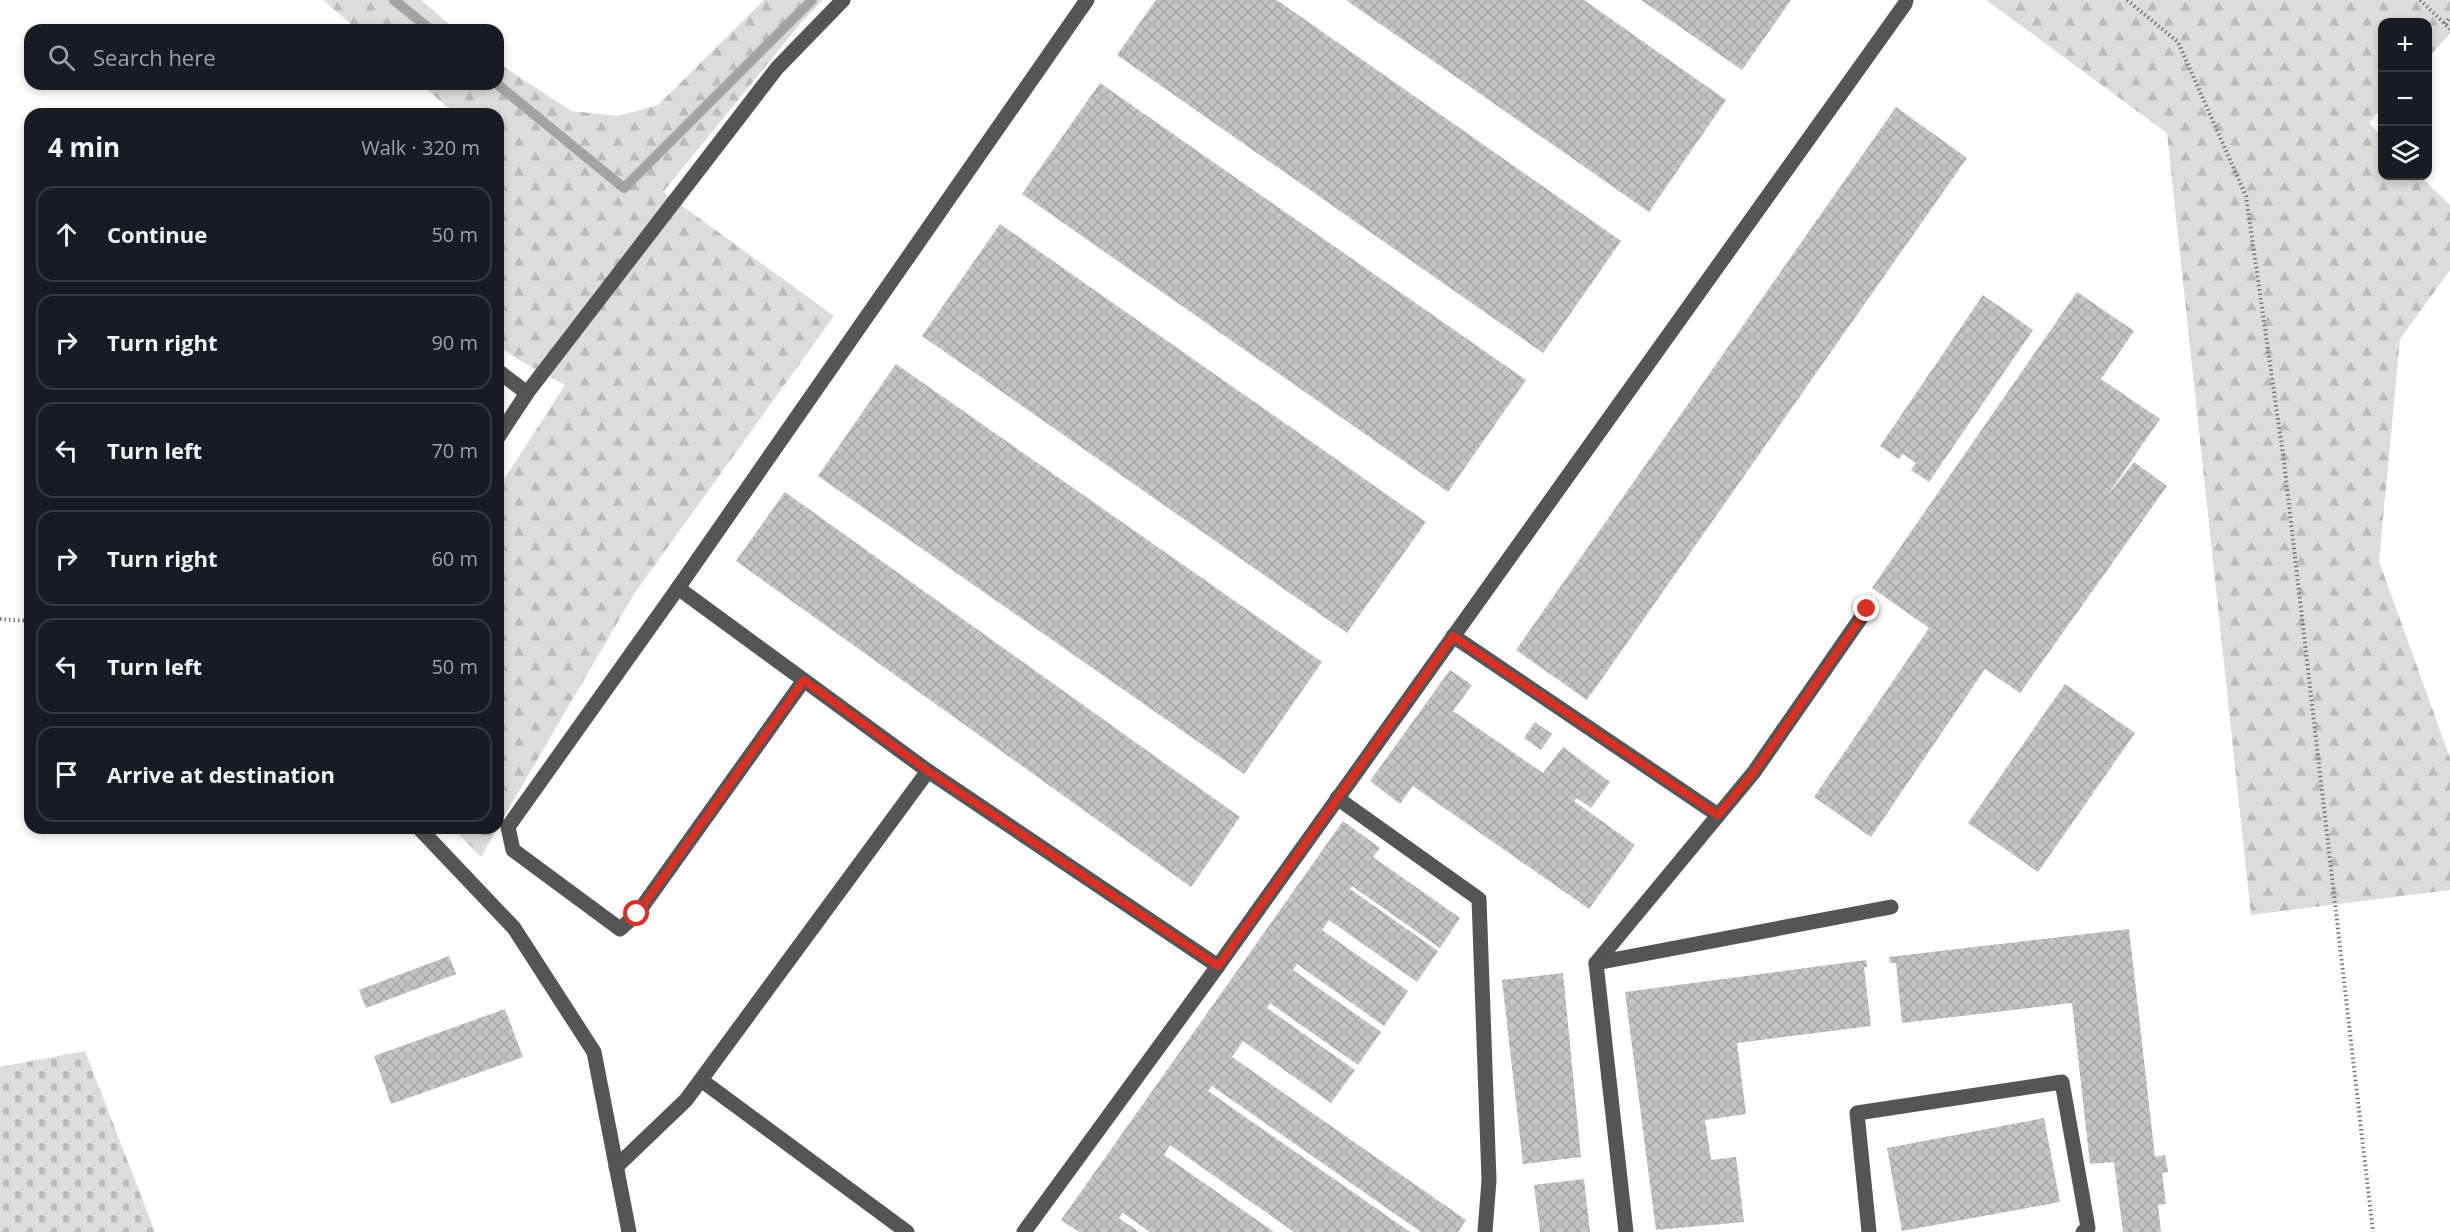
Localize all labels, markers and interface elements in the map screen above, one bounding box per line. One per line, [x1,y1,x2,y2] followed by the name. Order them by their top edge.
[2378,18,2432,180] map controls
[2378,18,2432,72] button: +
[24,24,504,90] search box
[45,41,78,74] icon: search
[93,42,216,72] text: Search here
[2378,72,2432,126] button: −
[2378,126,2432,180] button: layers
[48,129,120,165] text: 4 min
[361,134,480,161] text: Walk · 320 m
[50,218,83,251] icon: ahead
[107,219,207,249] text: Continue
[431,221,478,248] text: 50 m
[50,326,83,359] icon: right
[107,327,218,357] text: Turn right
[431,329,478,356] text: 90 m
[50,434,83,467] icon: left
[107,435,202,465] text: Turn left
[431,437,478,464] text: 70 m
[50,542,83,575] icon: right
[107,543,218,573] text: Turn right
[431,545,478,572] text: 60 m
[1853,595,1879,621] route end
[50,650,83,683] icon: left
[107,651,202,681] text: Turn left
[431,653,478,680] text: 50 m
[50,758,83,791] icon: arrive
[107,759,335,789] text: Arrive at destination
[623,900,649,926] route start

